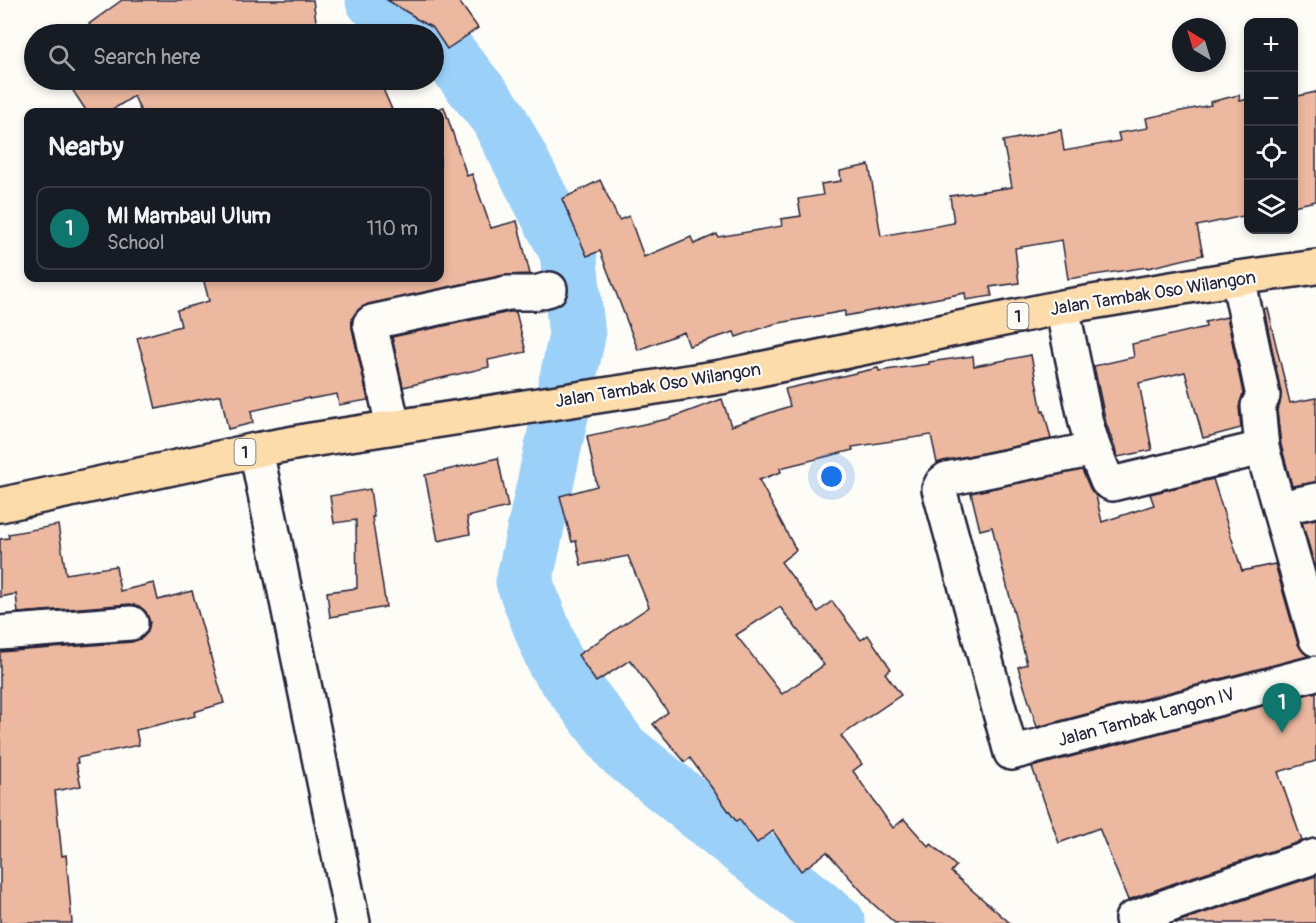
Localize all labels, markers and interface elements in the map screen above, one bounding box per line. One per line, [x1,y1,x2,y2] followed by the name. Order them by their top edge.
[1172,18,1226,72] north arrow
[1244,18,1298,234] map controls
[1244,18,1298,72] button: +
[24,24,444,90] search box
[45,41,78,74] icon: search
[93,43,200,71] text: Search here
[1244,72,1298,126] button: −
[1244,126,1298,180] button: locate
[48,131,124,163] text: Nearby
[1244,180,1298,234] button: layers
[107,202,271,230] text: MI Mambaul Ulum
[66,216,73,241] text: 1
[367,216,418,241] text: 110 m
[107,230,164,255] text: School
[1049,266,1257,321] street label: Jalan Tambak Oso Wilangon
[1008,303,1028,329] road number: 1
[554,358,762,413] street label: Jalan Tambak Oso Wilangon
[234,439,256,465] road number: 1
[817,462,846,491] your location
[1055,683,1237,752] street label: Jalan Tambak Langon IV
[1262,684,1302,733] pin: 1

